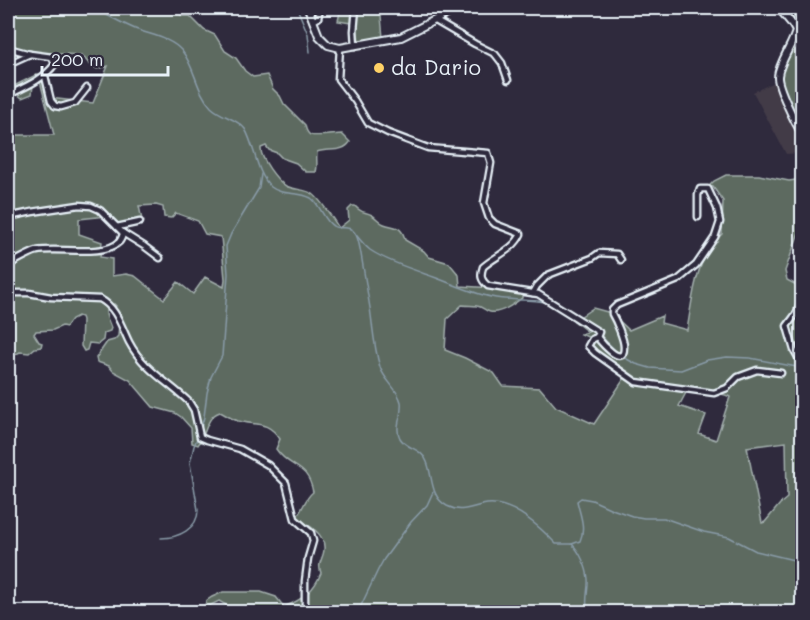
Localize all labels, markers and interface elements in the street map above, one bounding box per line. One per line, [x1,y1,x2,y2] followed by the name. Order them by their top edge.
[42,39,168,77] scale bar
[51,47,103,71] text: 200 m
[391,53,481,80] place label: da Dario
[372,61,386,75] marker: da Dario

